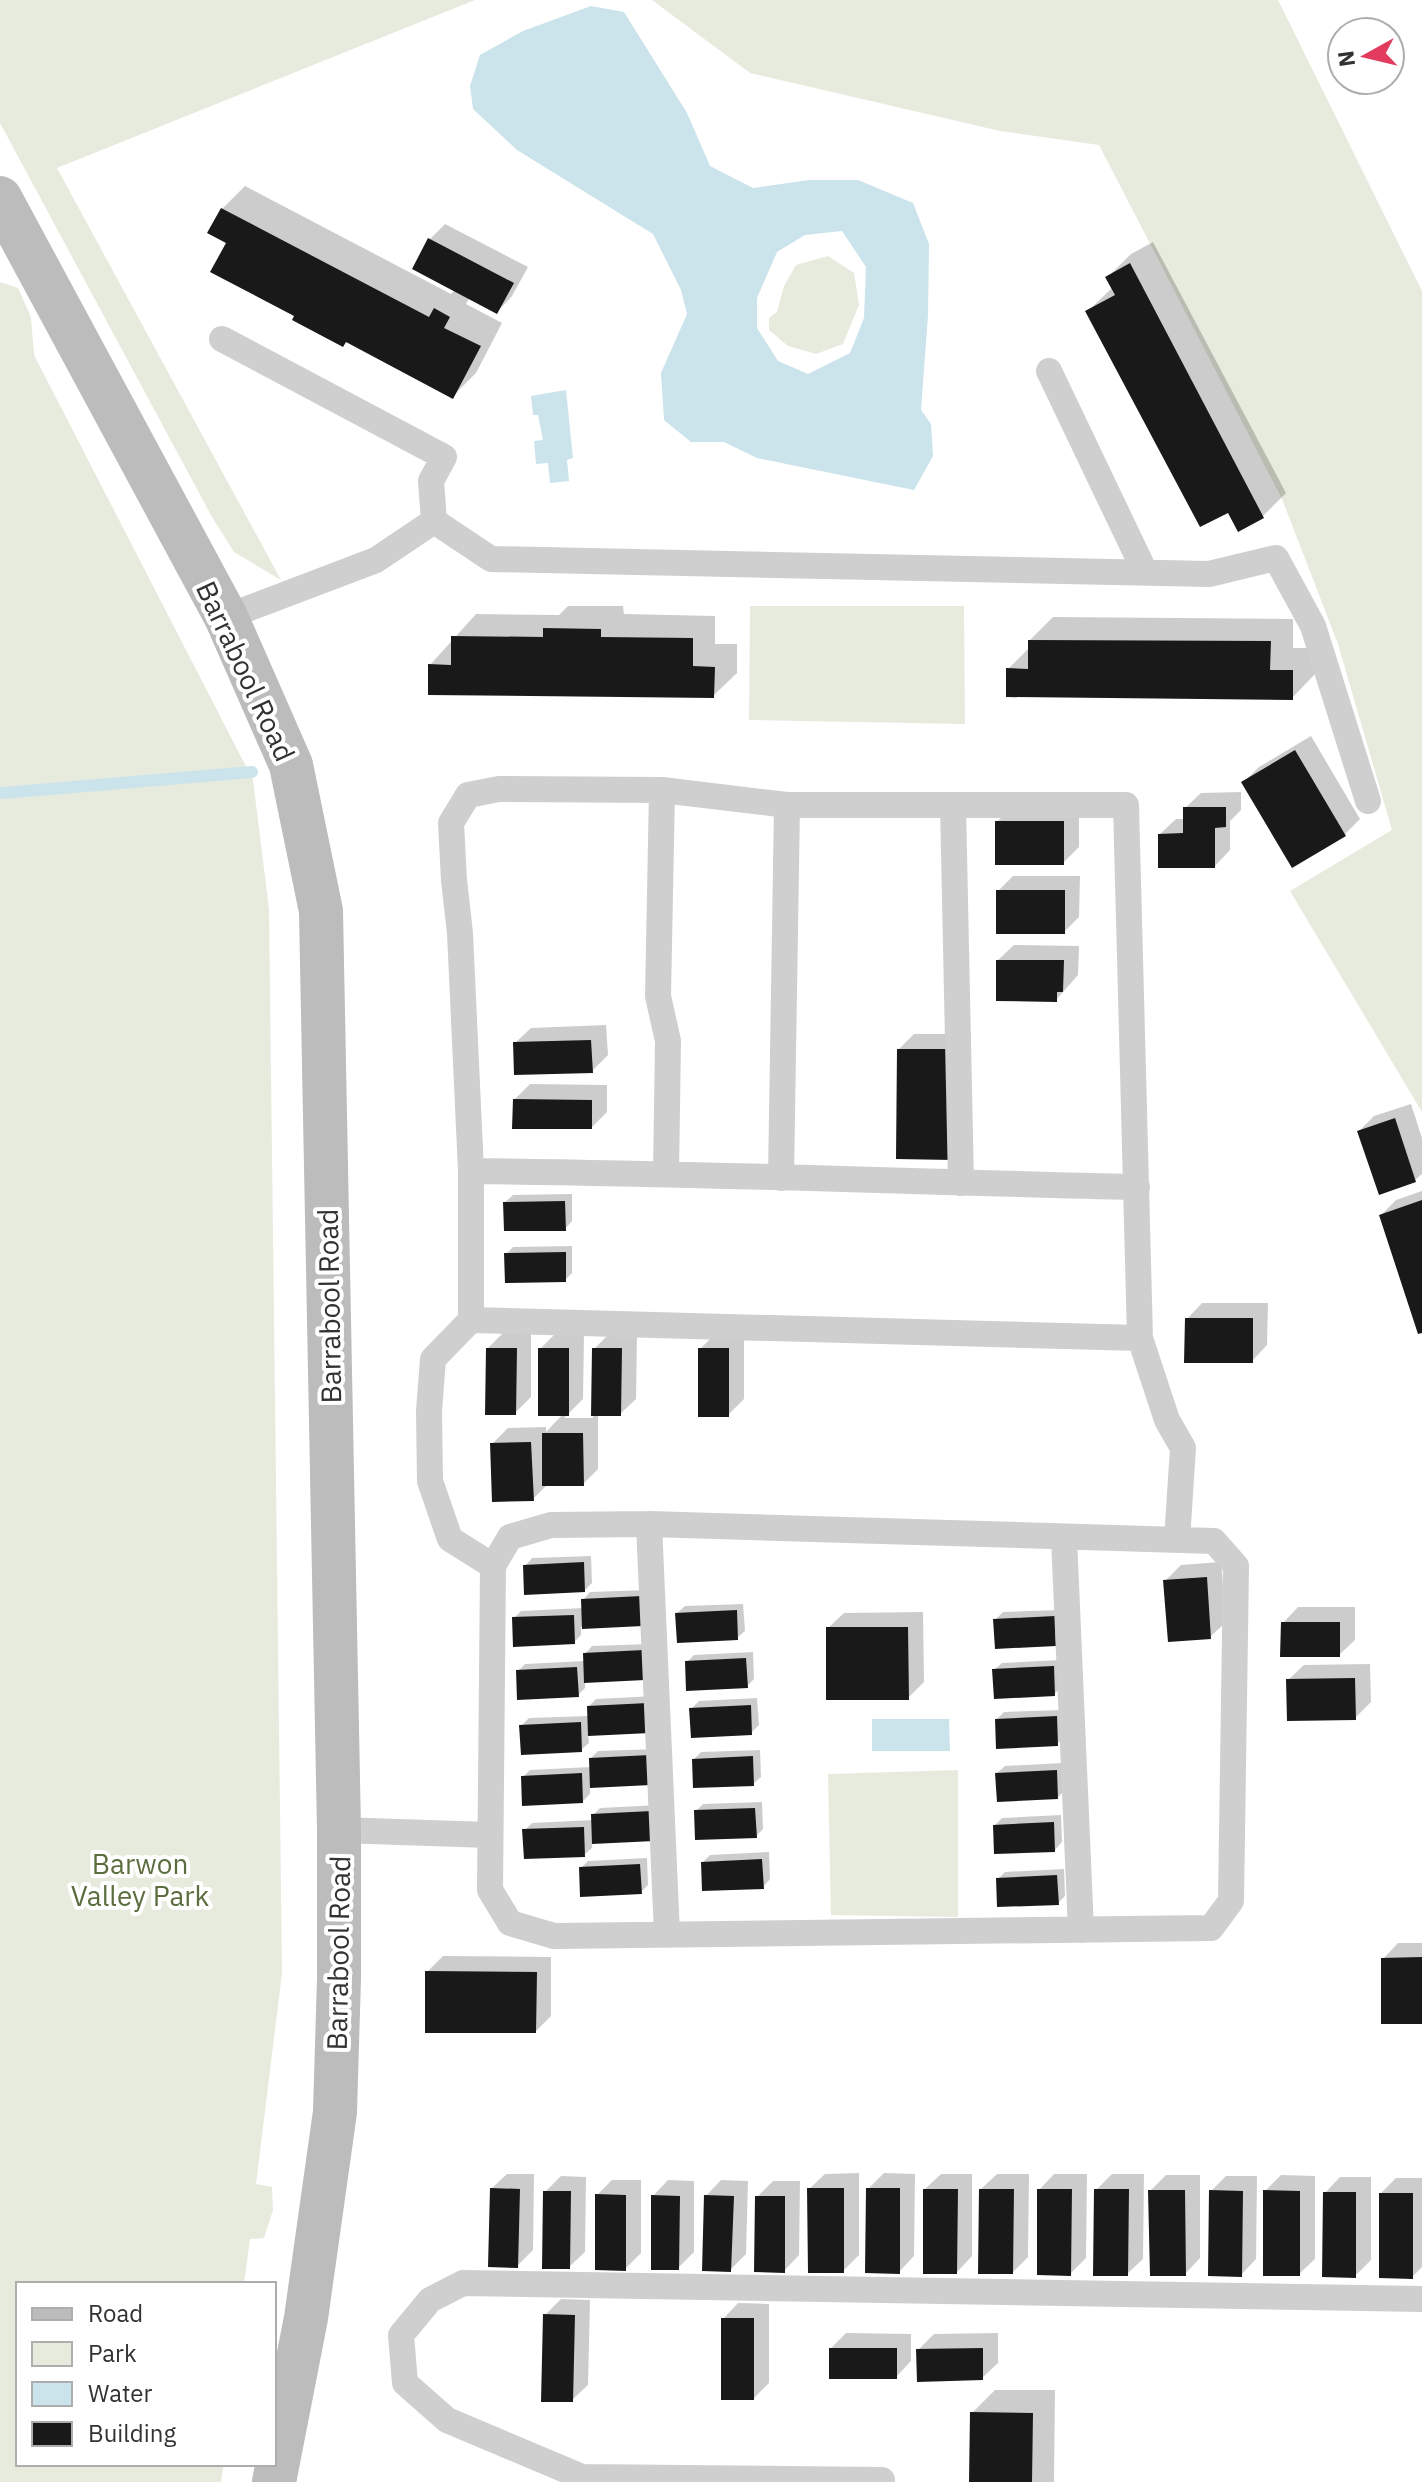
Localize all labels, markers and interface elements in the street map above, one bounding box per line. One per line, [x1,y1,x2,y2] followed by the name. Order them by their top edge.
[1326,16,1406,96] north arrow
[1330,49,1361,69] text: N
[188,575,304,767] street label: Barrabool Road
[309,1208,349,1404] street label: Barrabool Road
[71,1845,210,1914] park label: Barwon Valley Park
[318,1855,358,2051] street label: Barrabool Road
[16,2282,276,2466] legend
[88,2297,143,2329] text: Road
[88,2337,137,2369] text: Park
[88,2377,152,2409] text: Water
[88,2417,176,2449] text: Building

